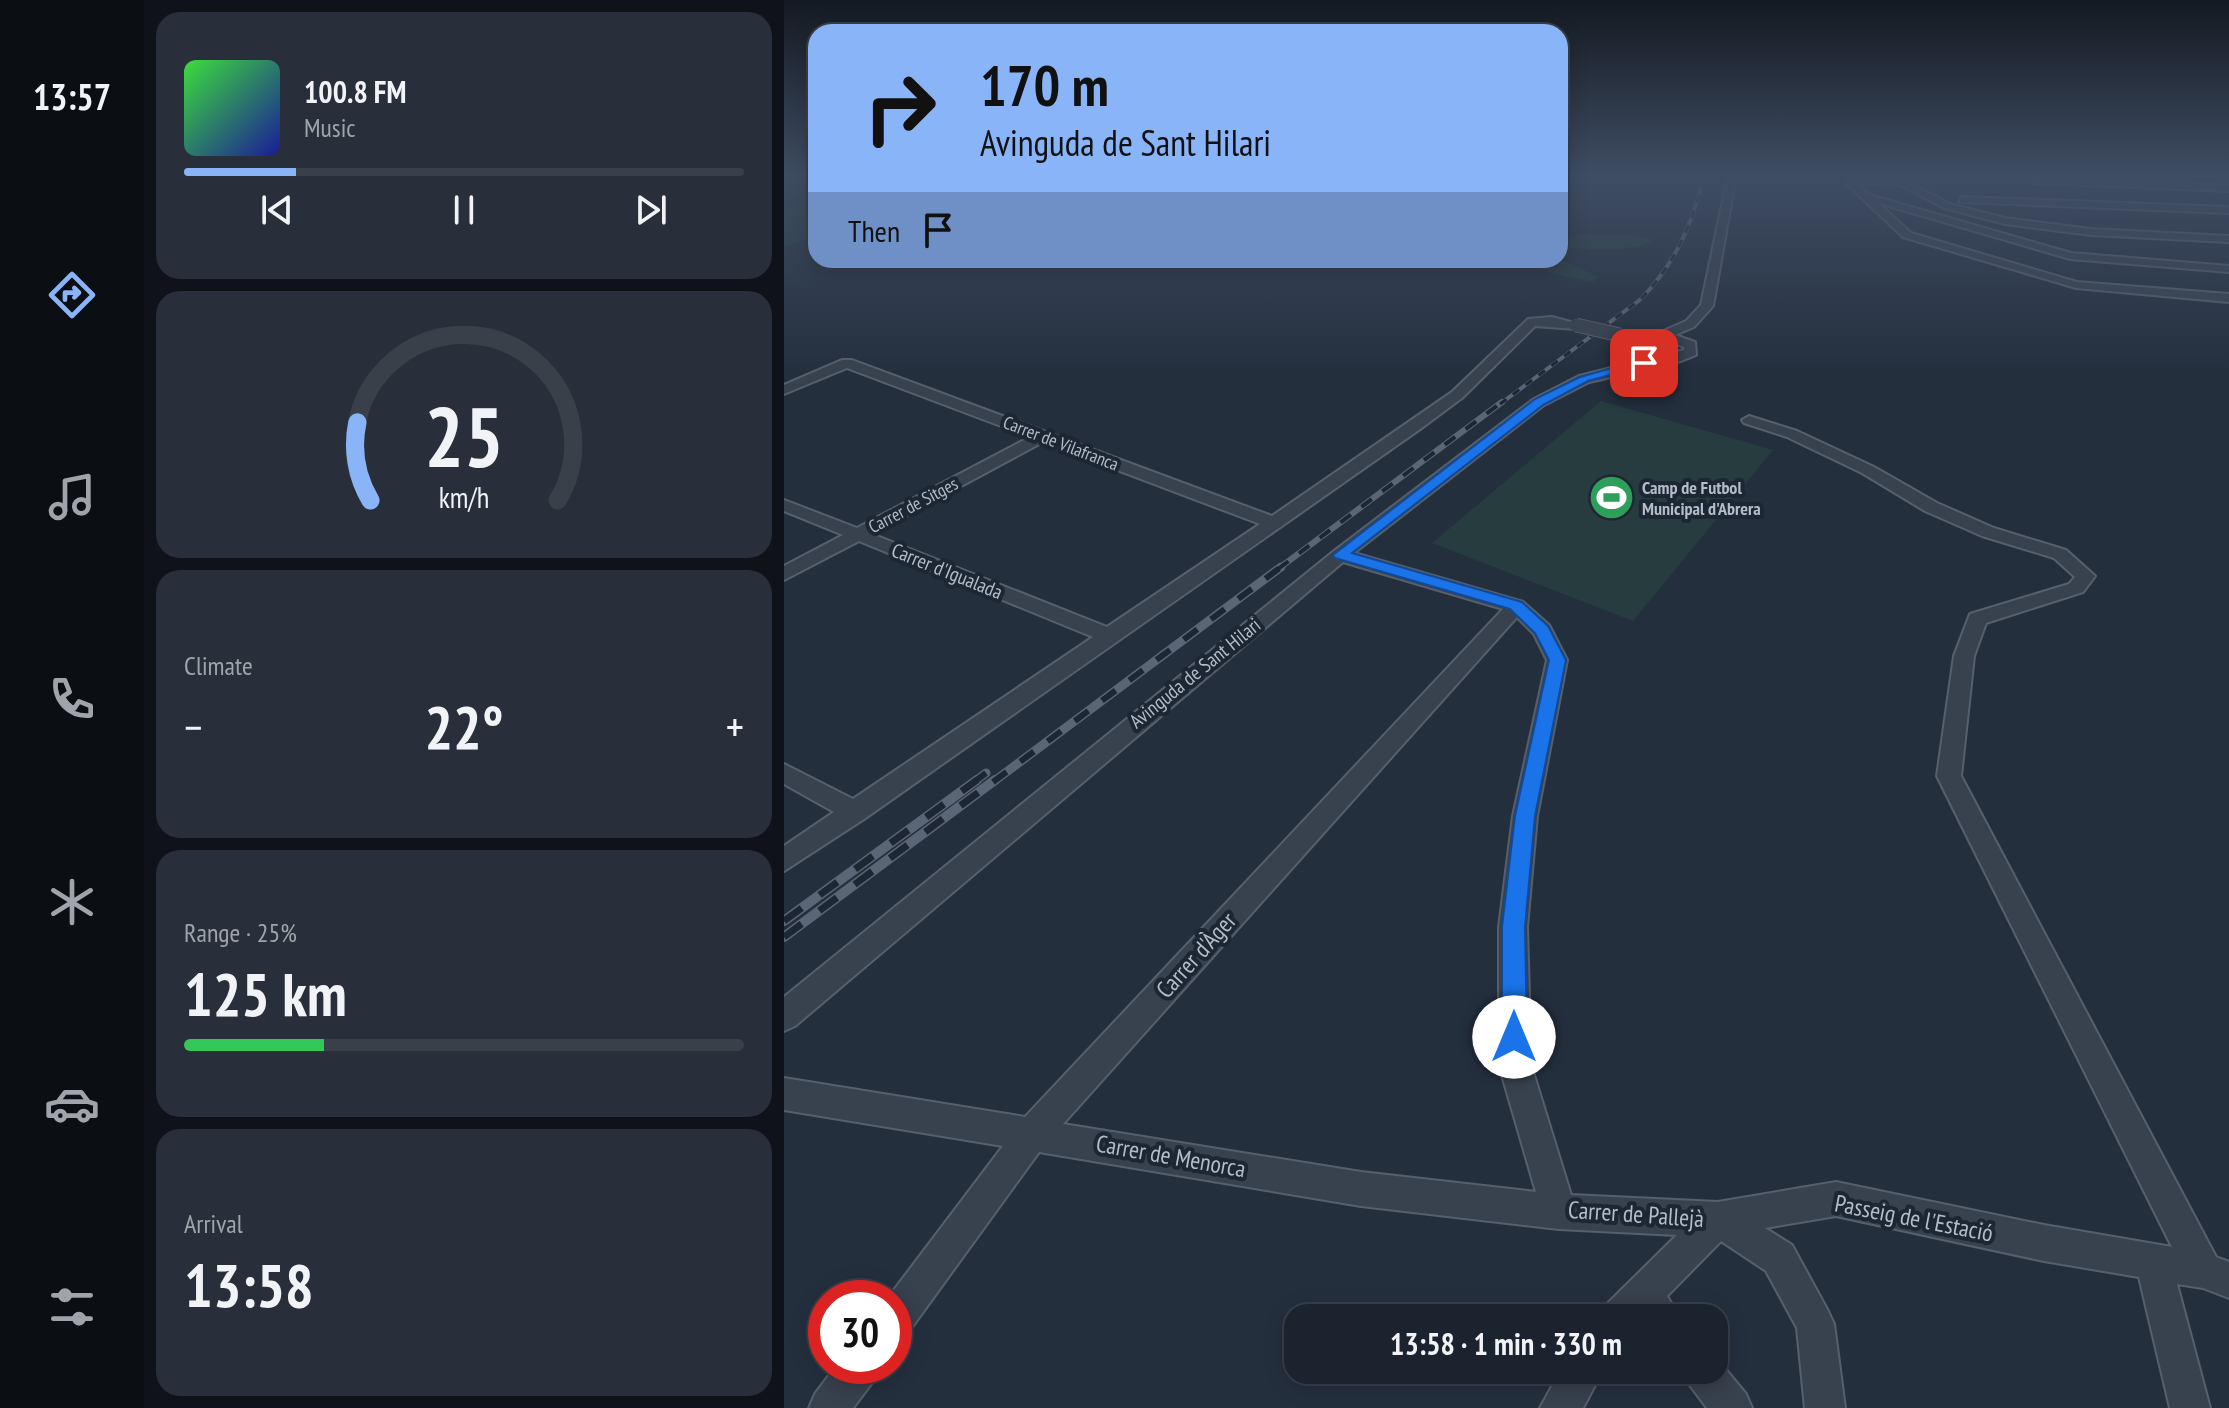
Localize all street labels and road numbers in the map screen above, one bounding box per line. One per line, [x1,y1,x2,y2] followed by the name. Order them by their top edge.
[1000,410,1122,476] street label: Carrer de Vilafranca
[864,472,962,538] street label: Carrer de Sitges
[888,537,1006,605] street label: Carrer d'Igualada
[1124,612,1266,734] street label: Avinguda de Sant Hilari
[1149,905,1243,1005] street label: Carrer d'Àger
[1094,1128,1248,1184] street label: Carrer de Menorca
[1832,1187,1996,1249] street label: Passeig de l'Estació
[1567,1194,1705,1234] street label: Carrer de Pallejà

